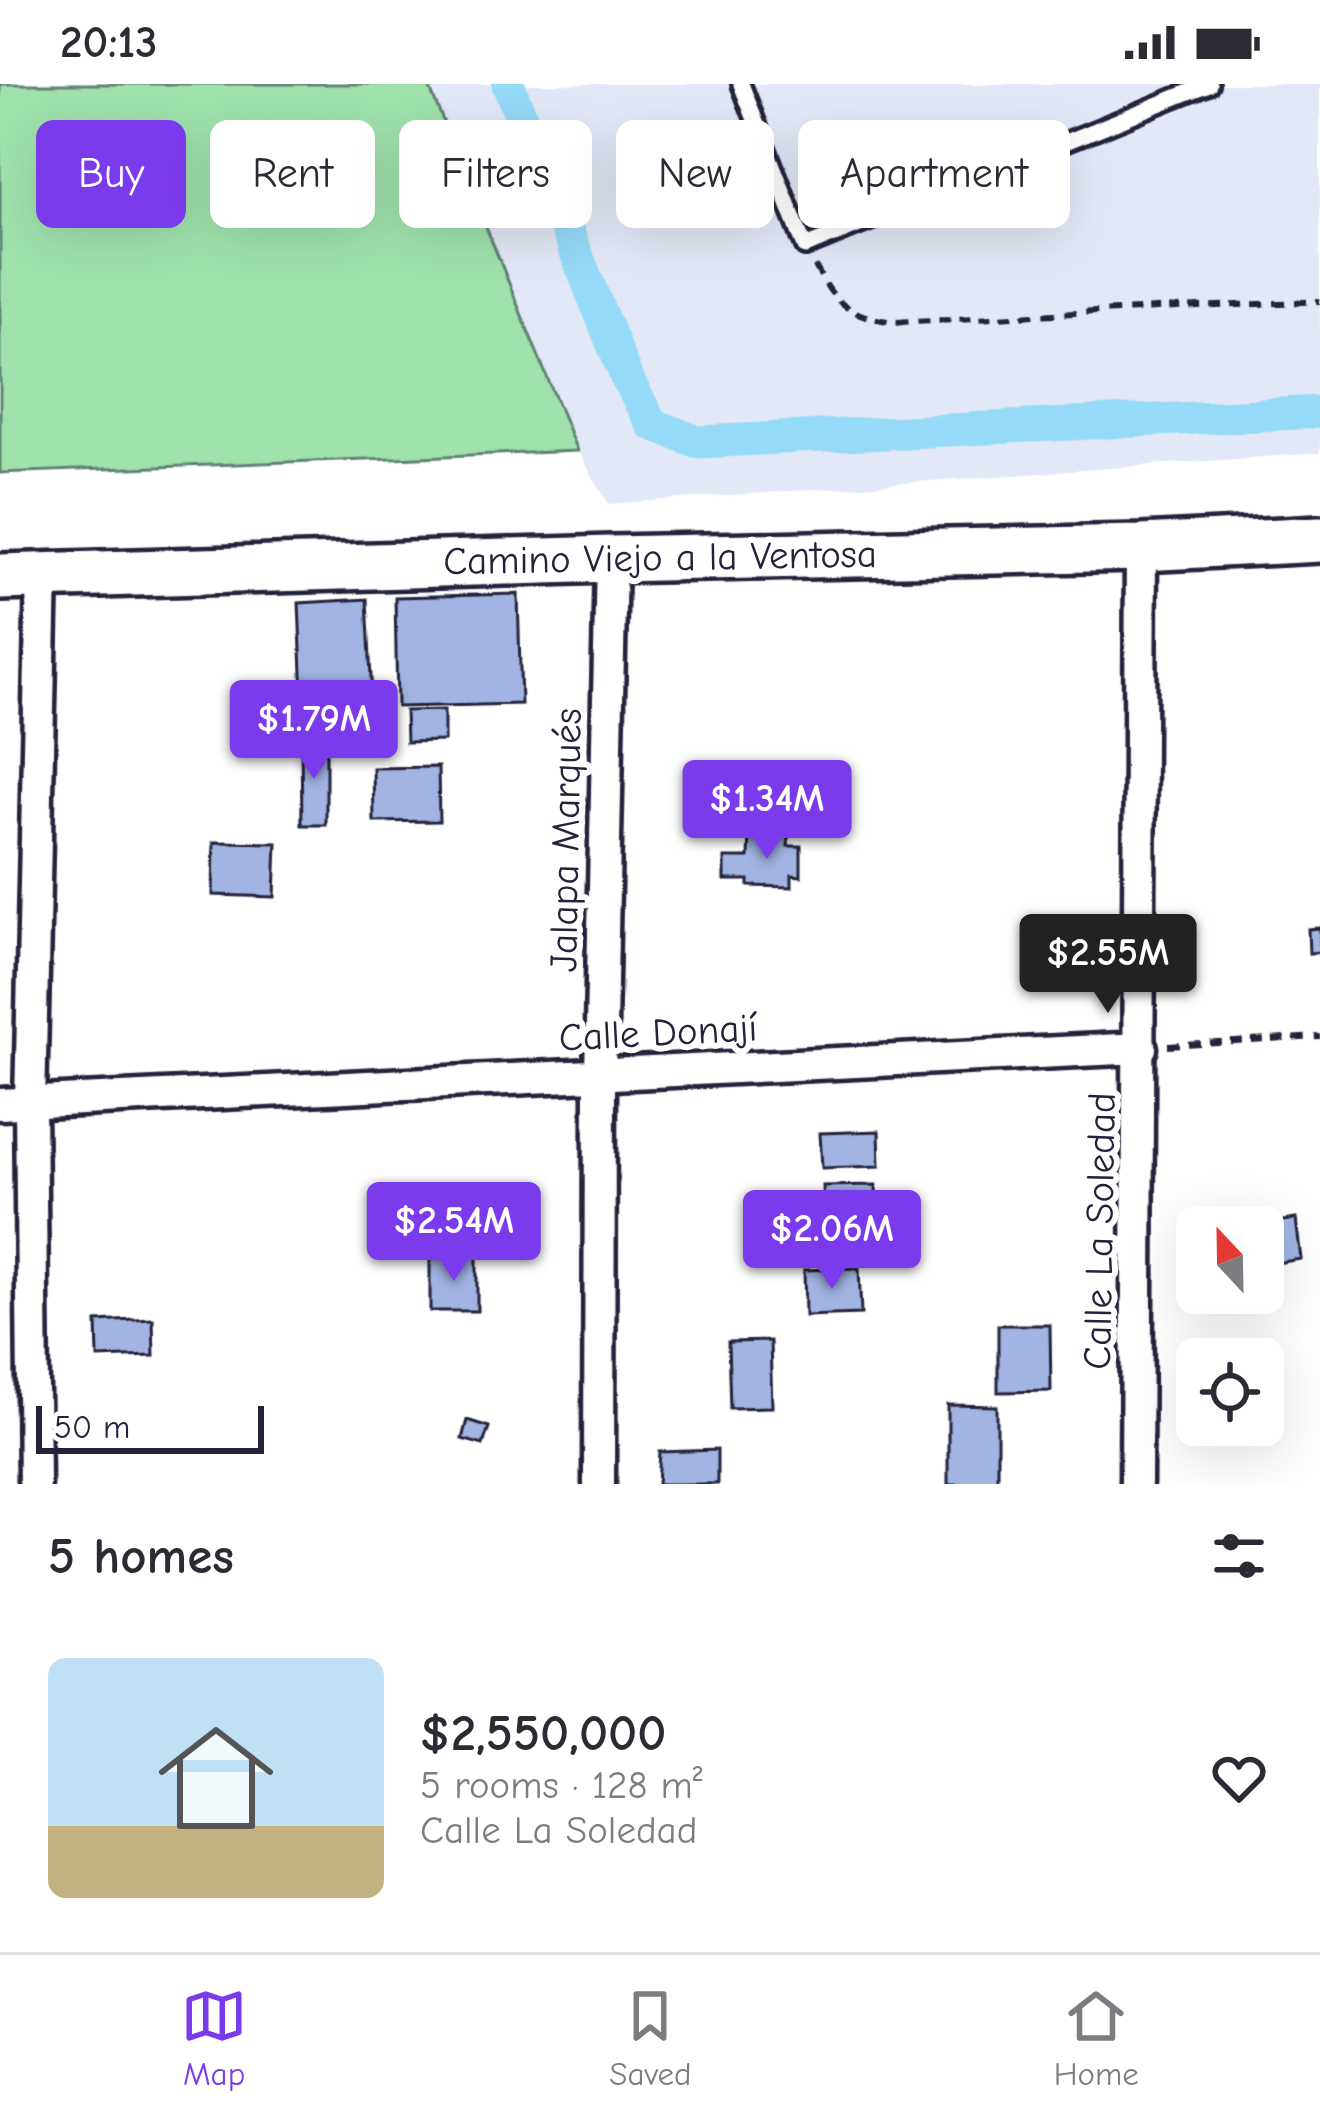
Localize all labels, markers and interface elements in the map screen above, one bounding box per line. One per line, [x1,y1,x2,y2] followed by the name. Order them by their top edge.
[60,16,157,68] text: 20:13
[36,120,186,228] chip: Buy
[210,120,375,228] chip: Rent
[399,120,592,228] chip: Filters
[616,120,774,228] chip: New
[798,120,1070,228] chip: Apartment
[443,532,877,584] street label: Camino Viejo a la Ventosa
[216,680,412,782] pin: $1.79M
[257,696,371,741] text: $1.79M
[541,708,591,972] street label: Jalapa Marqués
[669,760,865,862] pin: $1.34M
[710,776,824,821] text: $1.34M
[1010,914,1206,1016] pin: $2.55M
[1047,930,1169,975] text: $2.55M
[558,1005,759,1061] street label: Calle Donají
[1075,1092,1125,1370] street label: Calle La Soledad
[356,1182,552,1284] pin: $2.54M
[734,1190,930,1292] pin: $2.06M
[394,1198,514,1243] text: $2.54M
[770,1206,894,1251] text: $2.06M
[1176,1206,1284,1314] north arrow
[1176,1206,1284,1446] map controls
[1176,1338,1284,1446] button: locate
[36,1400,264,1453] scale bar
[54,1408,130,1446] text: 50 m
[1206,1523,1272,1589] icon: filters
[48,1527,234,1586] text: 5 homes
[420,1704,666,1763] text: $2,550,000
[144,1706,288,1850] icon: home
[1206,1745,1272,1811] icon: heart
[420,1763,703,1808] text: 5 rooms · 128 m²
[420,1808,697,1853] text: Calle La Soledad
[181,1983,247,2093] tab: Map
[609,1983,692,2093] tab: Saved
[1054,1983,1139,2093] tab: Home

